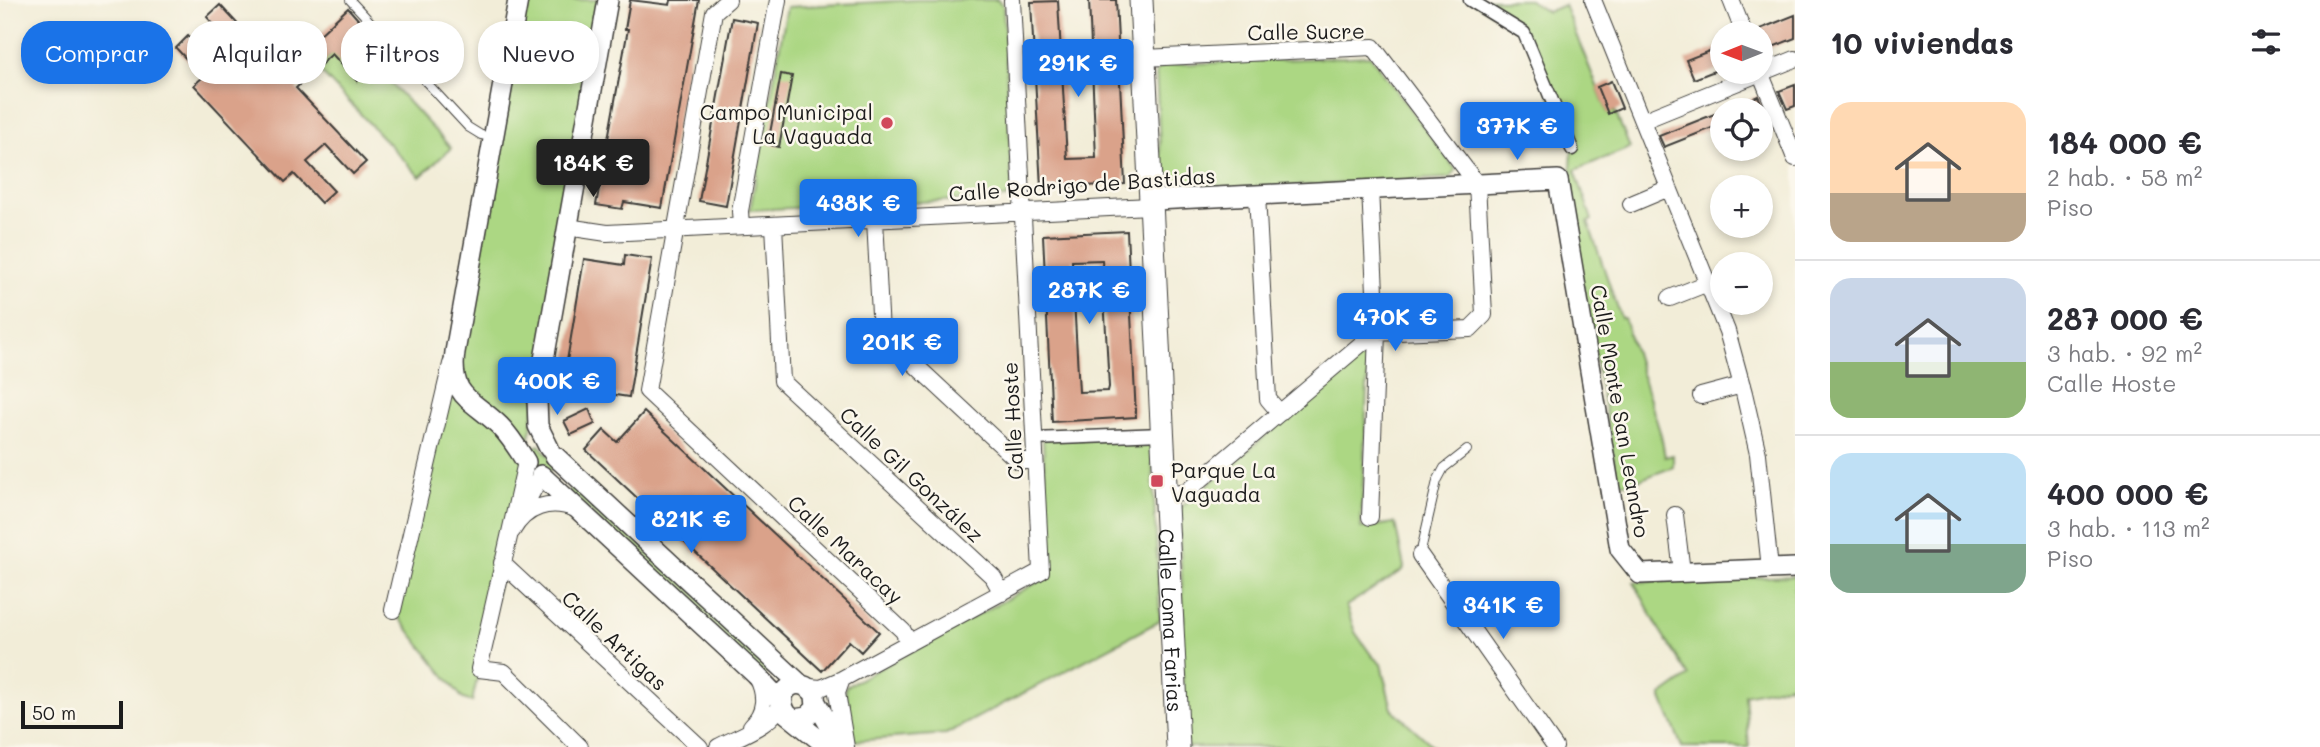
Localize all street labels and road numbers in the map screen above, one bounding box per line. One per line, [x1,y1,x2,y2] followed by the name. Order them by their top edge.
[1247,16,1365,46] street label: Calle Sucre
[948,161,1216,207] street label: Calle Rodrigo de Bastidas
[1585,282,1657,540] street label: Calle Monte San Leandro
[995,361,1029,481] street label: Calle Hoste
[835,400,989,548] street label: Calle Gil González
[783,489,909,609] street label: Calle Maracay
[1154,528,1190,713] street label: Calle Loma Farias
[557,584,673,696] street label: Calle Artigas

